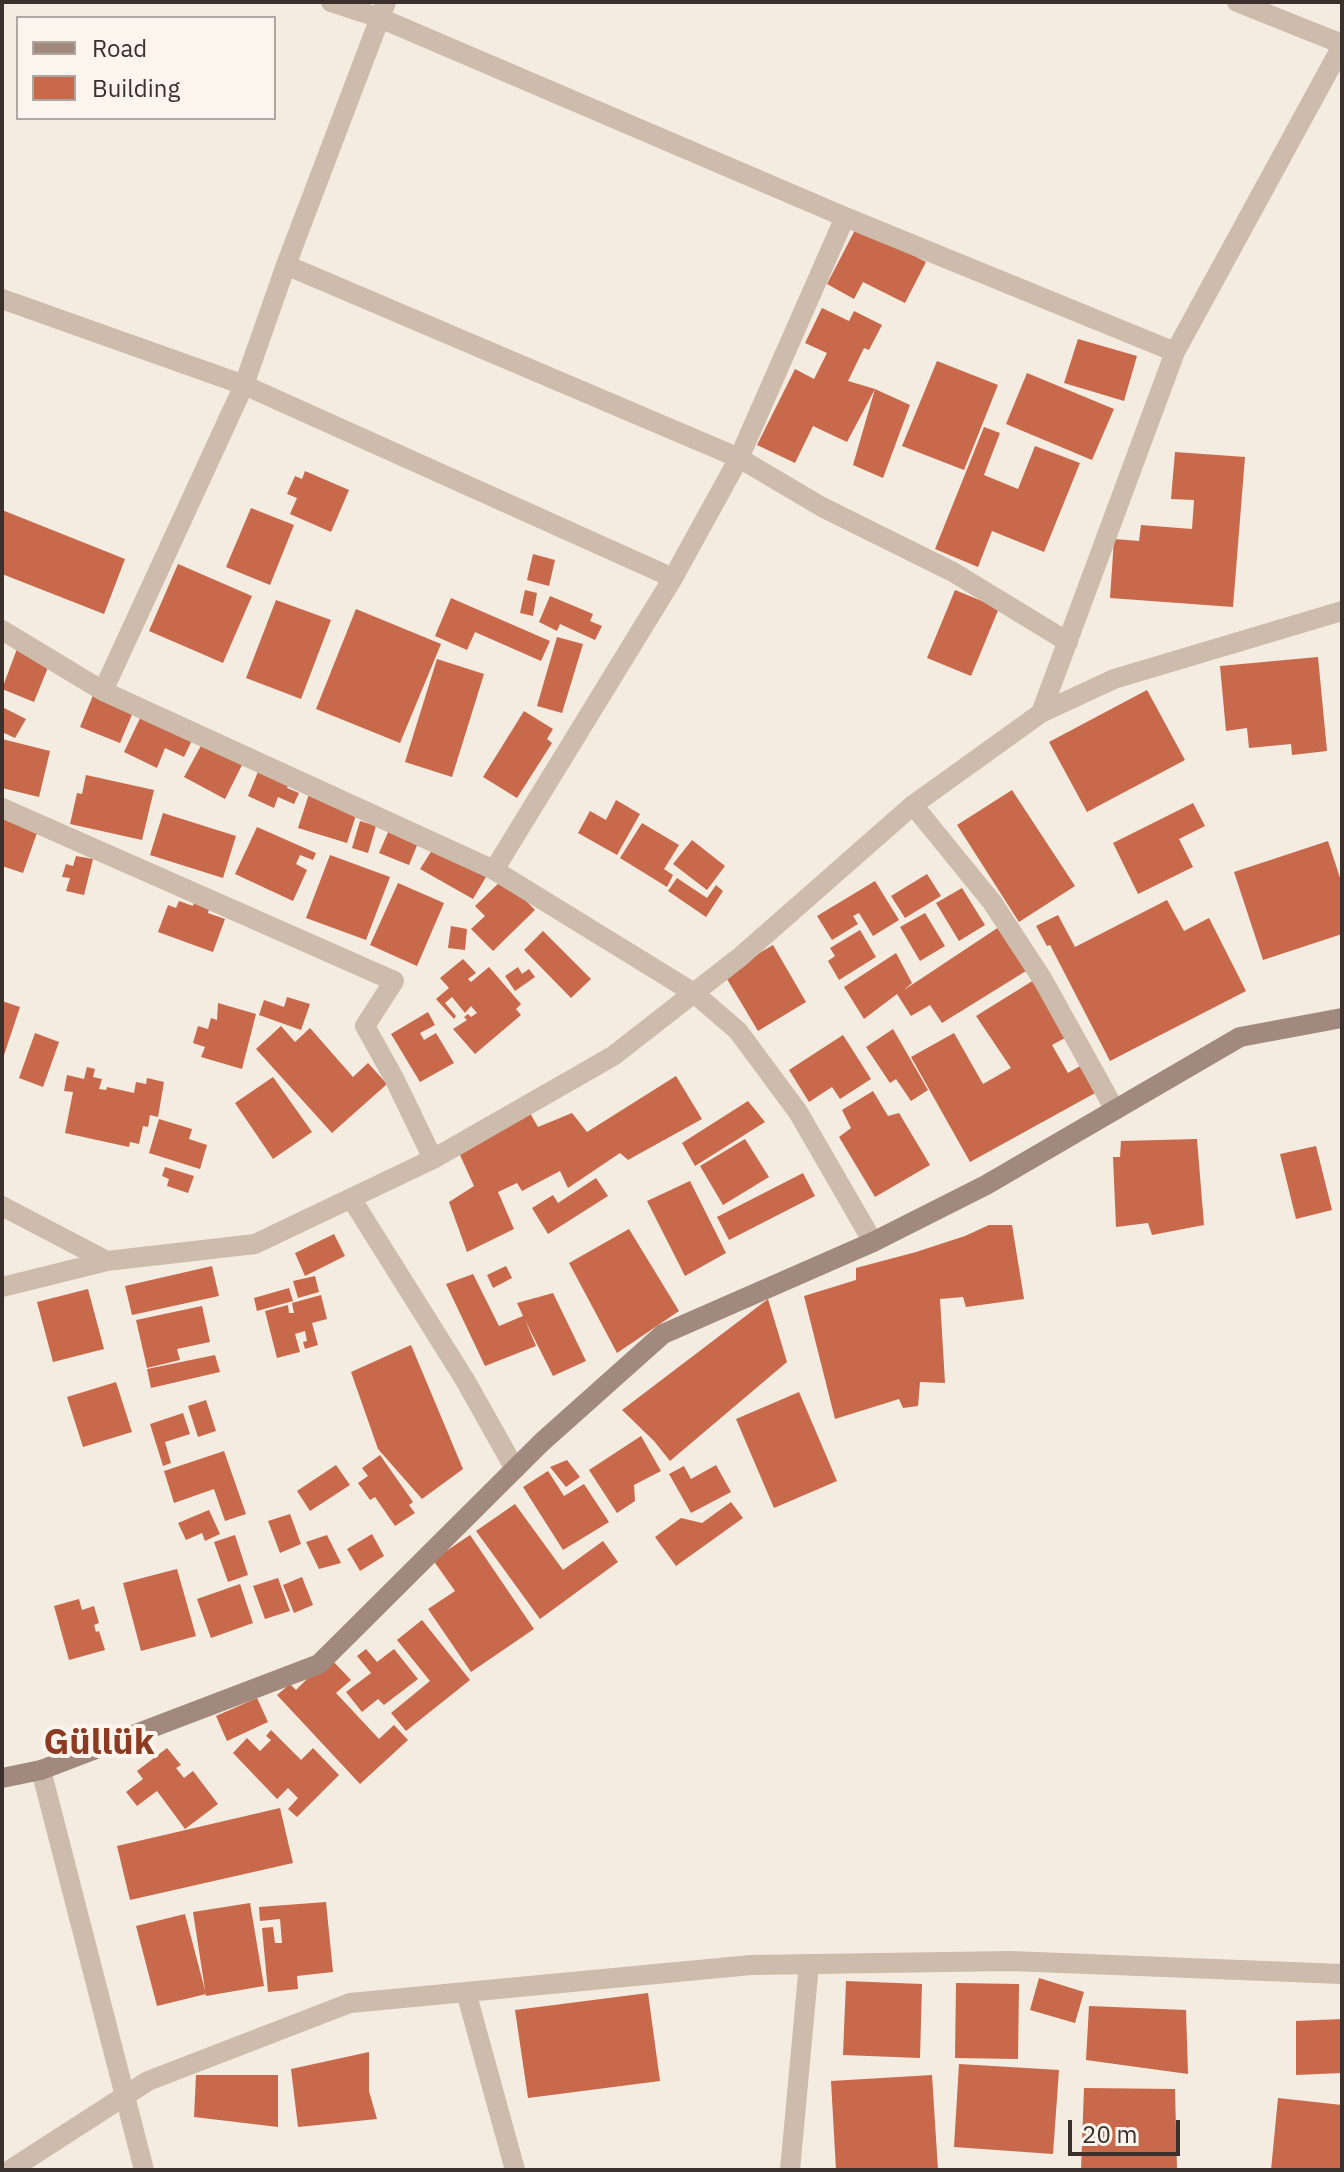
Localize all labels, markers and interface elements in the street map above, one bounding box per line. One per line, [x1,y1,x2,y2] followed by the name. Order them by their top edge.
[16,16,276,120] legend
[92,32,147,64] text: Road
[92,72,180,104] text: Building
[43,1722,155,1766] district label: Güllük
[1072,2104,1184,2154] scale bar
[1082,2118,1137,2150] text: 20 m

